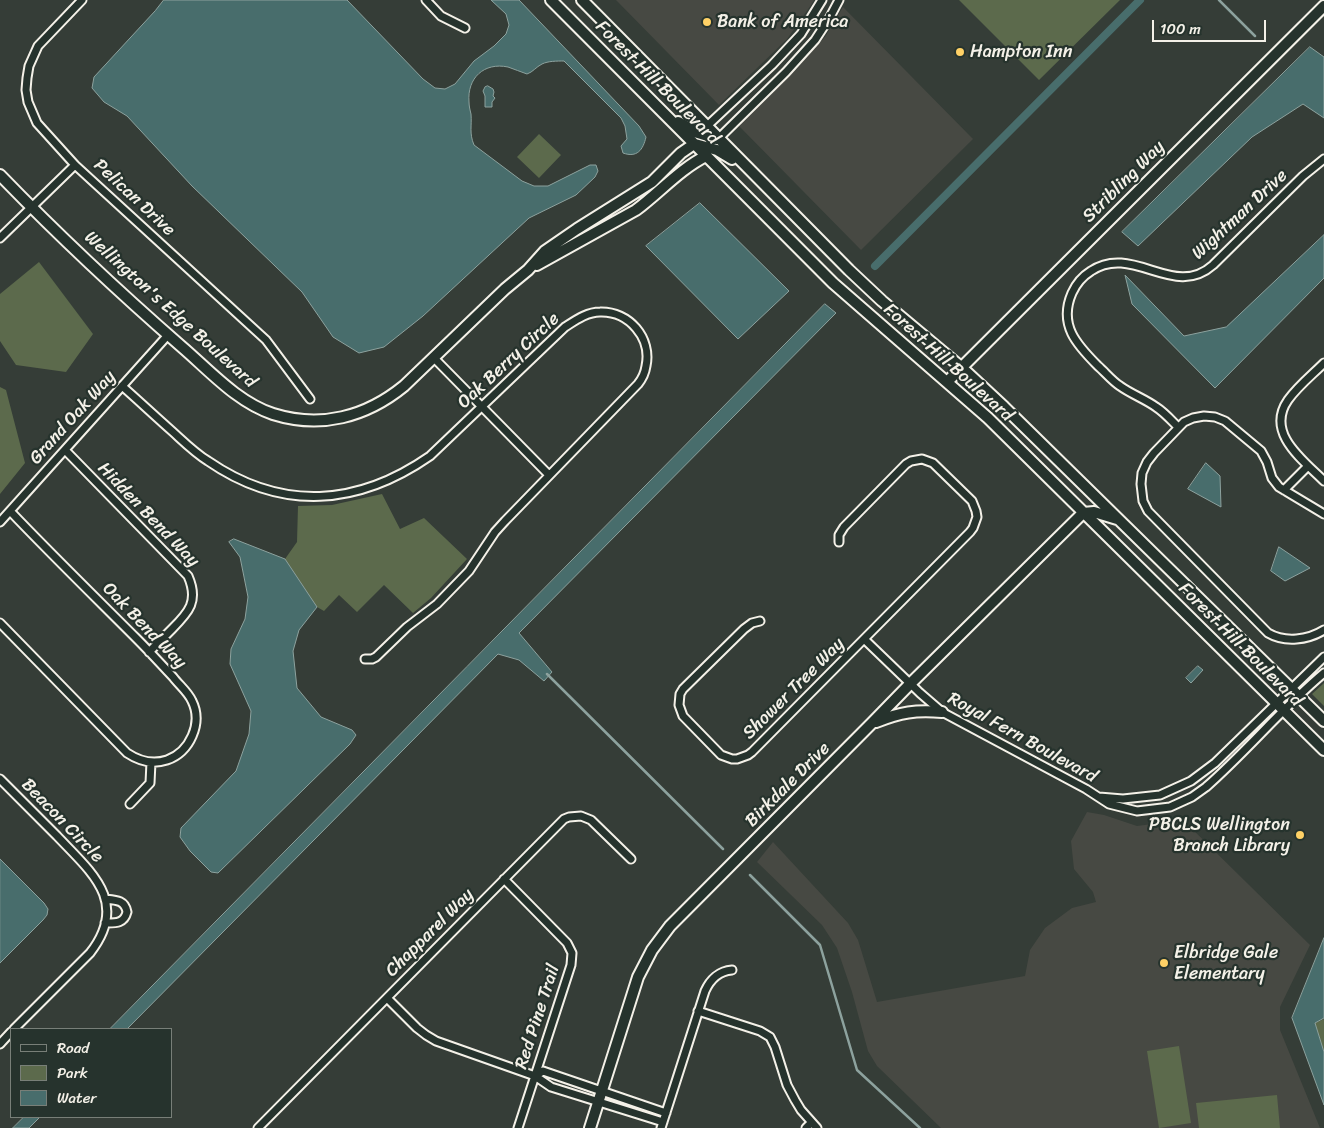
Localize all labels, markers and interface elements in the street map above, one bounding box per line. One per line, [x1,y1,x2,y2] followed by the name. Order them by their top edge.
[1154,10,1268,42] scale bar
[717,11,848,33] place label: Bank of America
[590,16,724,150] street label: Forest Hill Boulevard
[701,16,713,28] marker: Bank of America
[1160,16,1201,42] text: 100 m
[970,41,1072,63] place label: Hampton Inn
[954,46,966,58] marker: Hampton Inn
[1079,137,1169,227] street label: Stribling Way
[89,155,179,241] street label: Pelican Drive
[1188,165,1292,265] street label: Wightman Drive
[79,227,261,393] street label: Wellington's Edge Boulevard
[879,299,1017,427] street label: Forest Hill Boulevard
[454,308,564,414] street label: Oak Berry Circle
[25,367,121,469] street label: Grand Oak Way
[93,458,203,572] street label: Hidden Bend Way
[97,578,191,674] street label: Oak Bend Way
[1173,578,1307,712] street label: Forest Hill Boulevard
[739,634,849,744] street label: Shower Tree Way
[944,688,1100,788] street label: Royal Fern Boulevard
[741,738,835,832] street label: Birkdale Drive
[16,774,108,868] street label: Beacon Circle
[1149,814,1290,856] place label: PBCLS Wellington Branch Library
[1294,829,1306,841] marker: PBCLS Wellington Branch Library
[381,884,479,982] street label: Chapparel Way
[1174,942,1278,984] place label: Elbridge Gale Elementary
[1158,957,1170,969] marker: Elbridge Gale Elementary
[511,962,565,1072] street label: Red Pine Trail
[10,1028,172,1118] legend
[57,1035,89,1061] text: Road
[57,1060,88,1086] text: Park
[57,1085,97,1111] text: Water

